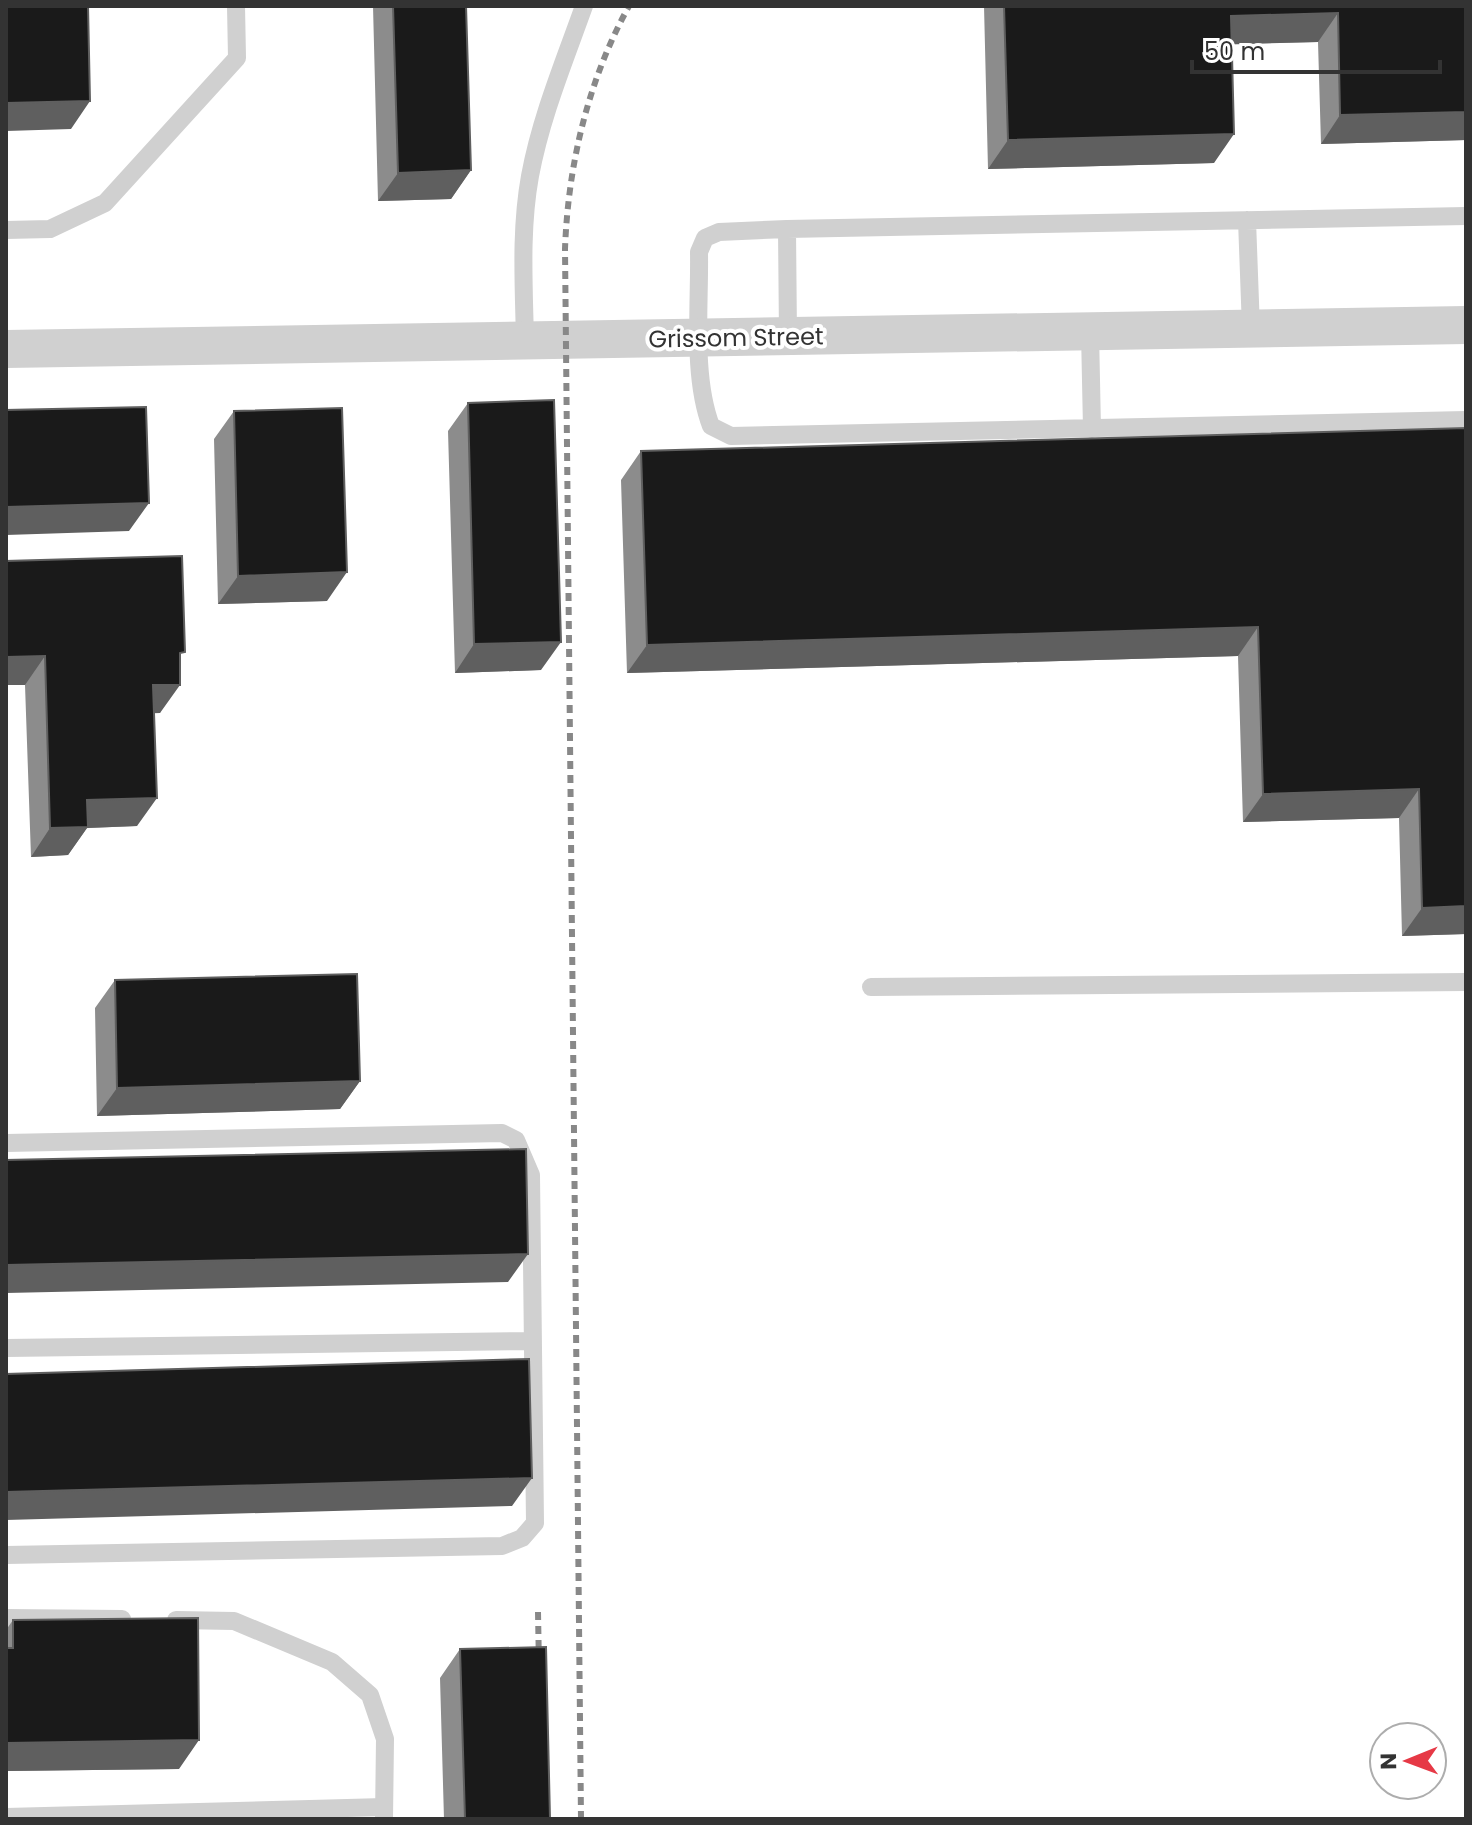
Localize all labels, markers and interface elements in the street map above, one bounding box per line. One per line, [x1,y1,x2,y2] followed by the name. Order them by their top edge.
[1192,24,1440,74] scale bar
[1204,35,1265,68] text: 50 m
[648,319,824,356] street label: Grissom Street
[1368,1721,1448,1801] north arrow
[1373,1753,1404,1770] text: N

